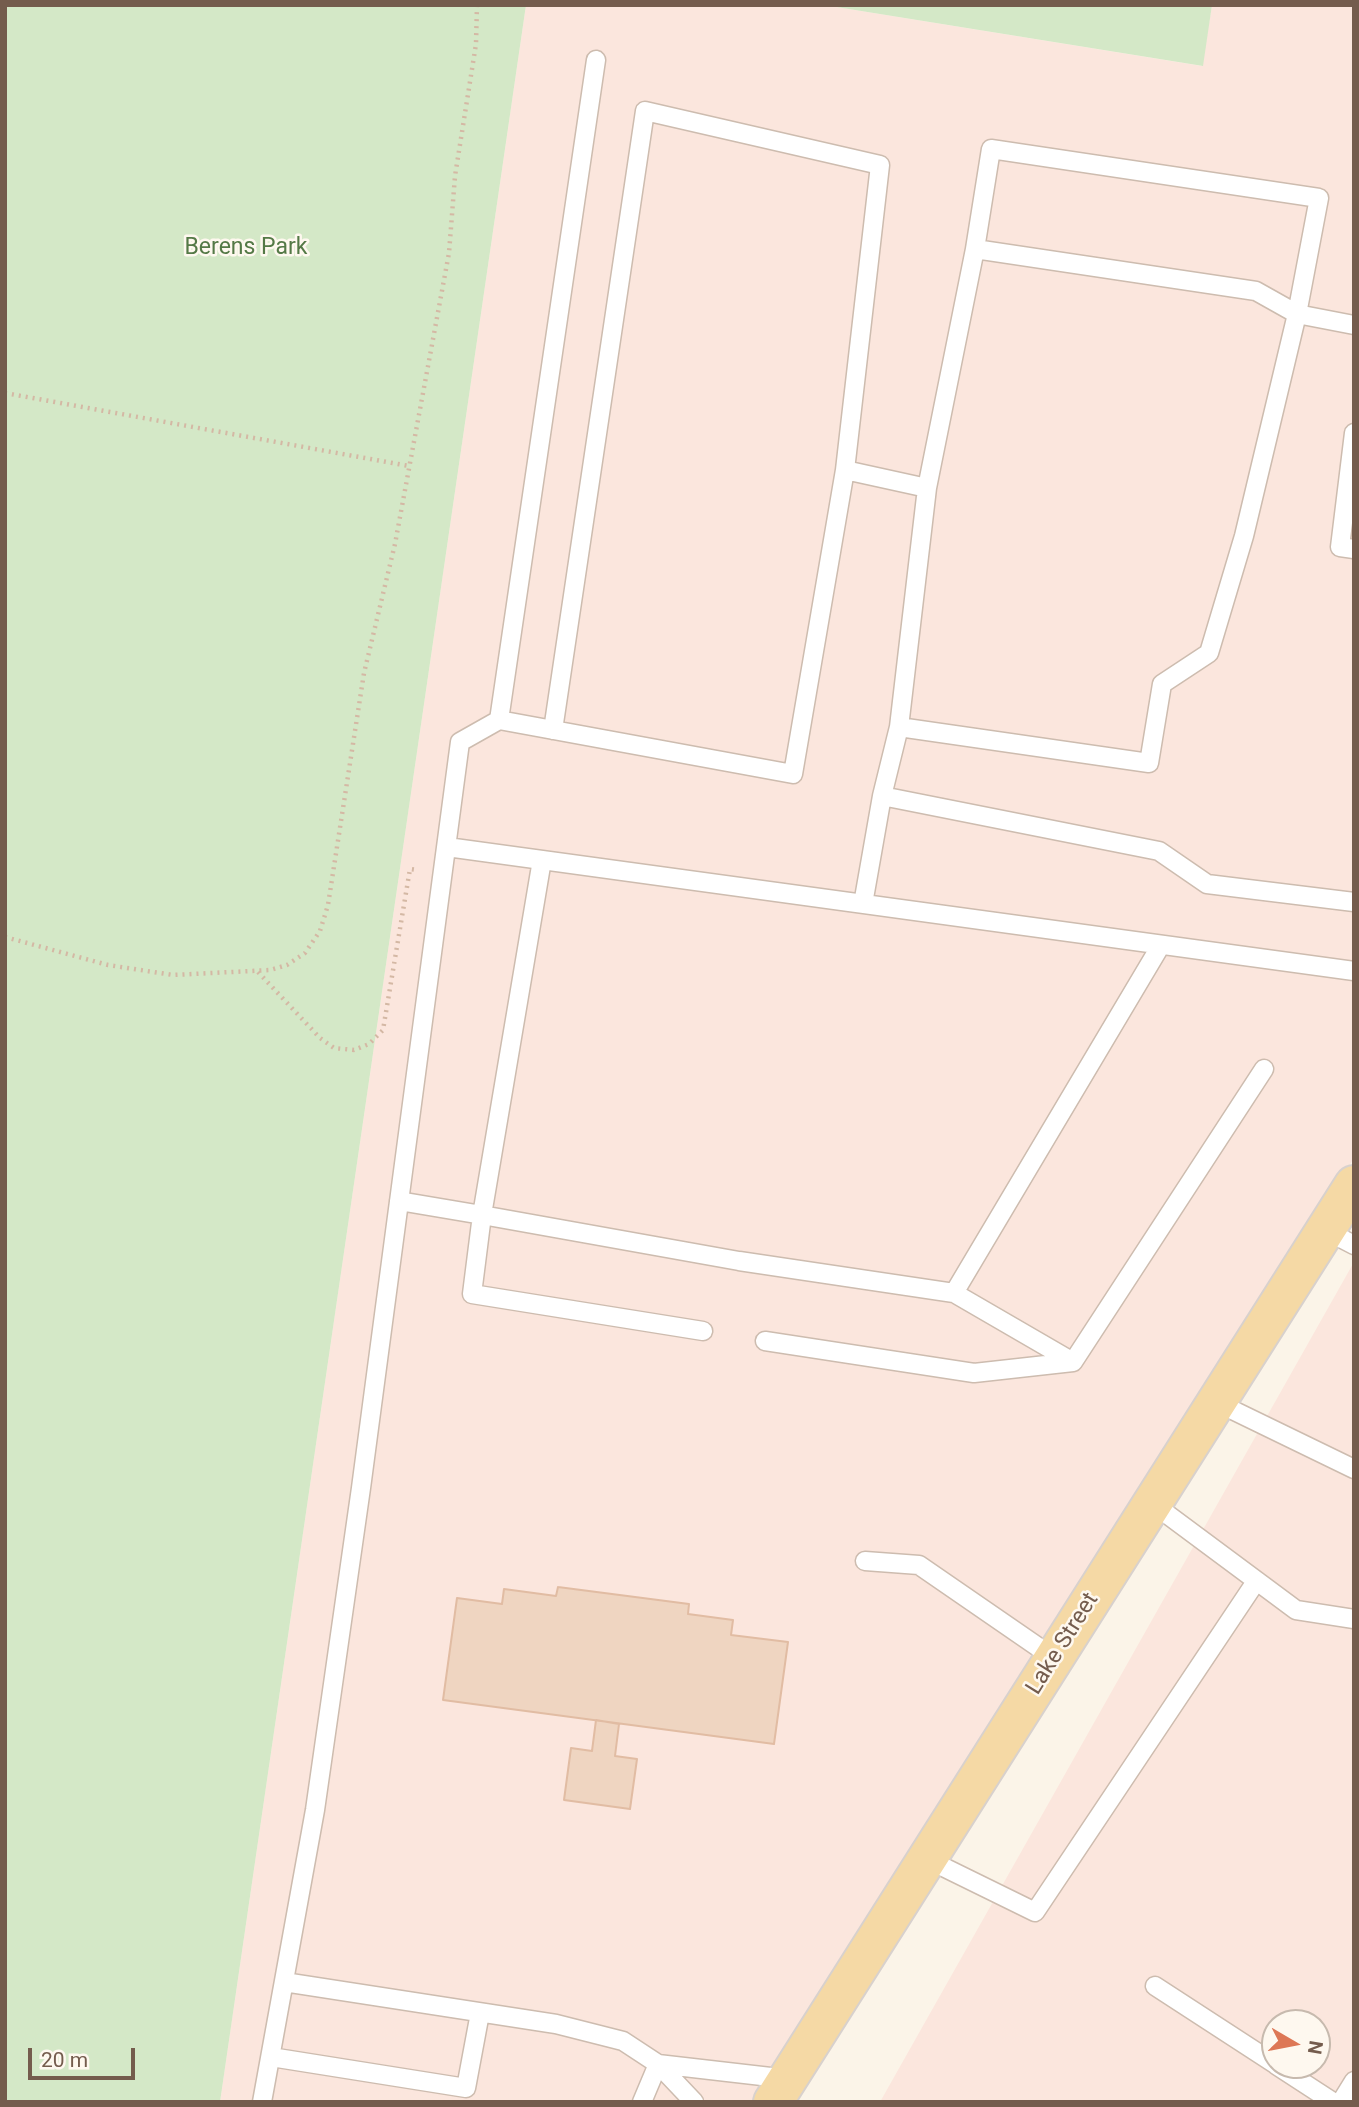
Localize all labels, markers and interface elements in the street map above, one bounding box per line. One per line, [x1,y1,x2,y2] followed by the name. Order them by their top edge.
[185,234,307,262] park label: Berens Park
[1021,1588,1105,1700] street label: Lake Street
[1261,2009,1331,2079] north arrow
[32,2034,138,2078] scale bar
[1303,2039,1328,2056] text: N
[41,2048,88,2072] text: 20 m

